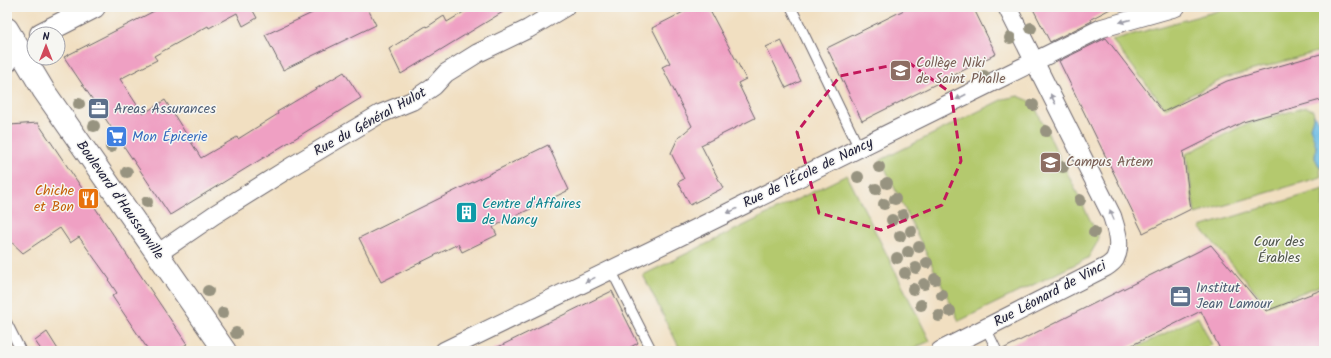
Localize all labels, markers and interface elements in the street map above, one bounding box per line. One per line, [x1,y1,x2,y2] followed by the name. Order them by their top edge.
[1119,18,1131,24] one-way arrow
[26,26,66,66] north arrow
[43,28,50,46] text: N
[916,52,1006,90] place label: Collège Niki de Saint Phalle
[887,58,913,84] school or university icon: Collège Niki de Saint Phalle
[310,82,431,162] street label: Rue du Général Hulot
[1050,93,1056,105] one-way arrow
[955,94,967,100] one-way arrow
[85,96,111,122] office icon: Areas Assurances
[114,98,216,120] place label: Areas Assurances
[104,124,130,150] supermarket icon: Mon Épicerie
[132,126,208,148] place label: Mon Épicerie
[739,132,877,214] street label: Rue de l'École de Nancy
[70,136,170,265] street label: Boulevard d'Haussonville
[1038,149,1064,175] school or university icon: Campus Artem
[1066,151,1153,173] place label: Campus Artem
[34,180,75,218] place label: Chiche et Bon
[76,186,102,212] restaurant icon: Chiche et Bon
[482,193,581,231] place label: Centre d'Affaires de Nancy
[454,199,480,225] building icon: Centre d'Affaires de Nancy
[726,208,737,214] one-way arrow
[1108,209,1114,221] one-way arrow
[1254,231,1305,269] park label: Cour des Érables
[990,255,1111,333] street label: Rue Léonard de Vinci
[584,277,595,283] one-way arrow
[1196,277,1273,315] place label: Institut Jean Lamour
[1168,283,1194,309] office icon: Institut Jean Lamour

